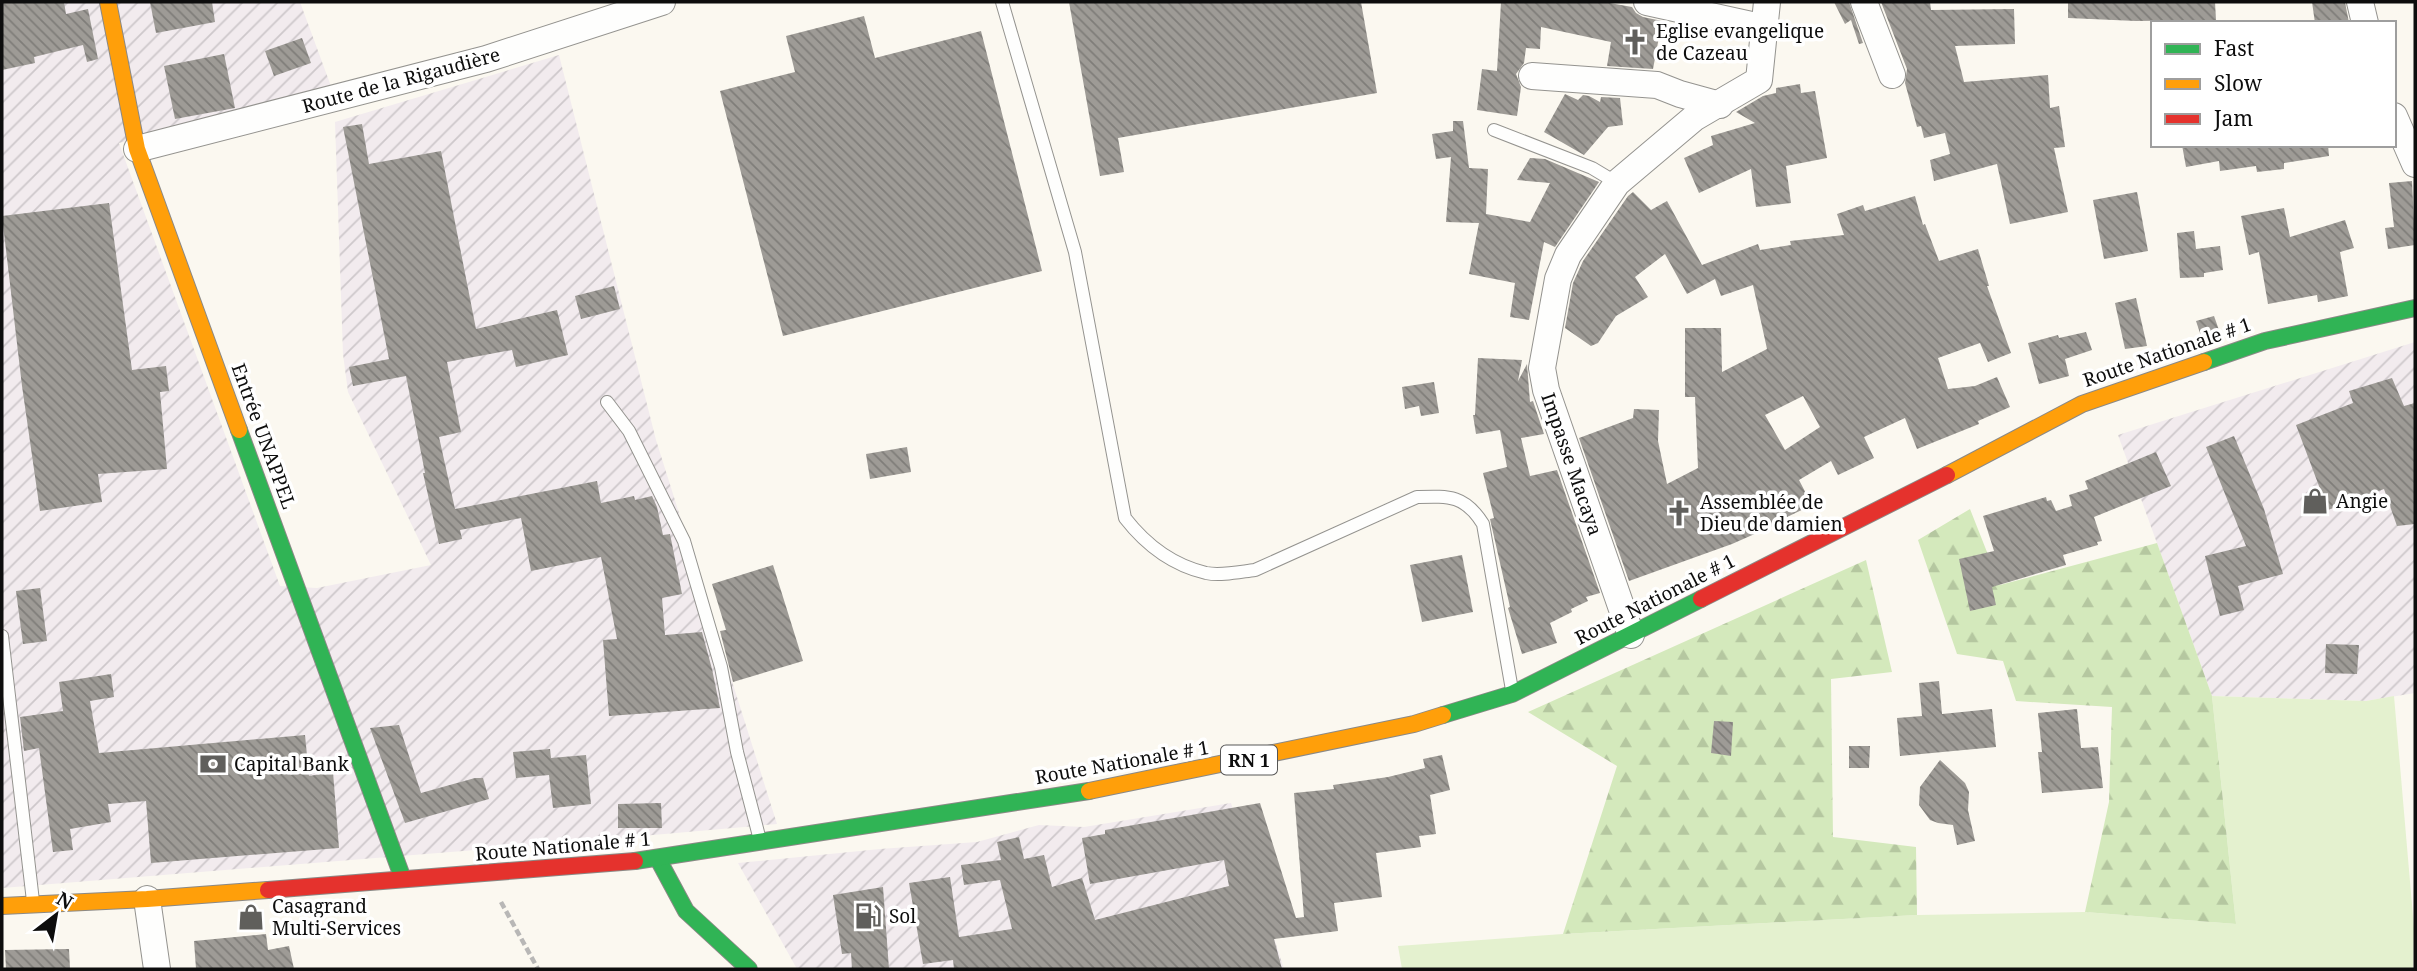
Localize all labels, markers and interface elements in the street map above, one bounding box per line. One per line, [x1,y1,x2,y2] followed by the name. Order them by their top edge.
[1656,18,1824,66] place label: Eglise evangelique de Cazeau
[2151,21,2396,147] legend
[1620,27,1650,57] church icon: Eglise evangelique de Cazeau
[2214,34,2254,62] text: Fast
[299,41,503,119] street label: Route de la Rigaudière
[2214,69,2263,97] text: Slow
[2213,104,2253,132] text: Jam
[2079,311,2255,393] street label: Route Nationale # 1
[226,360,302,513] street label: Entrée UNAPPEL
[1535,389,1609,539] street label: Impasse Macaya
[2300,486,2330,516] shop icon: Angie
[2336,488,2388,514] place label: Angie
[1700,489,1843,537] place label: Assemblée de Dieu de damien
[1664,498,1694,528] church icon: Assemblée de Dieu de damien
[1571,547,1739,651] street label: Route Nationale # 1
[1033,734,1211,790] street label: Route Nationale # 1
[1221,746,1277,774] road number: RN 1
[198,749,228,779] bank icon: Capital Bank
[234,751,350,777] place label: Capital Bank
[474,825,652,867] street label: Route Nationale # 1
[21,880,91,950] north arrow
[52,885,78,915] text: N
[272,893,401,941] place label: Casagrand Multi-Services
[853,901,883,931] fuel station icon: Sol
[236,902,266,932] shop icon: Casagrand Multi-Services
[889,903,916,929] place label: Sol

